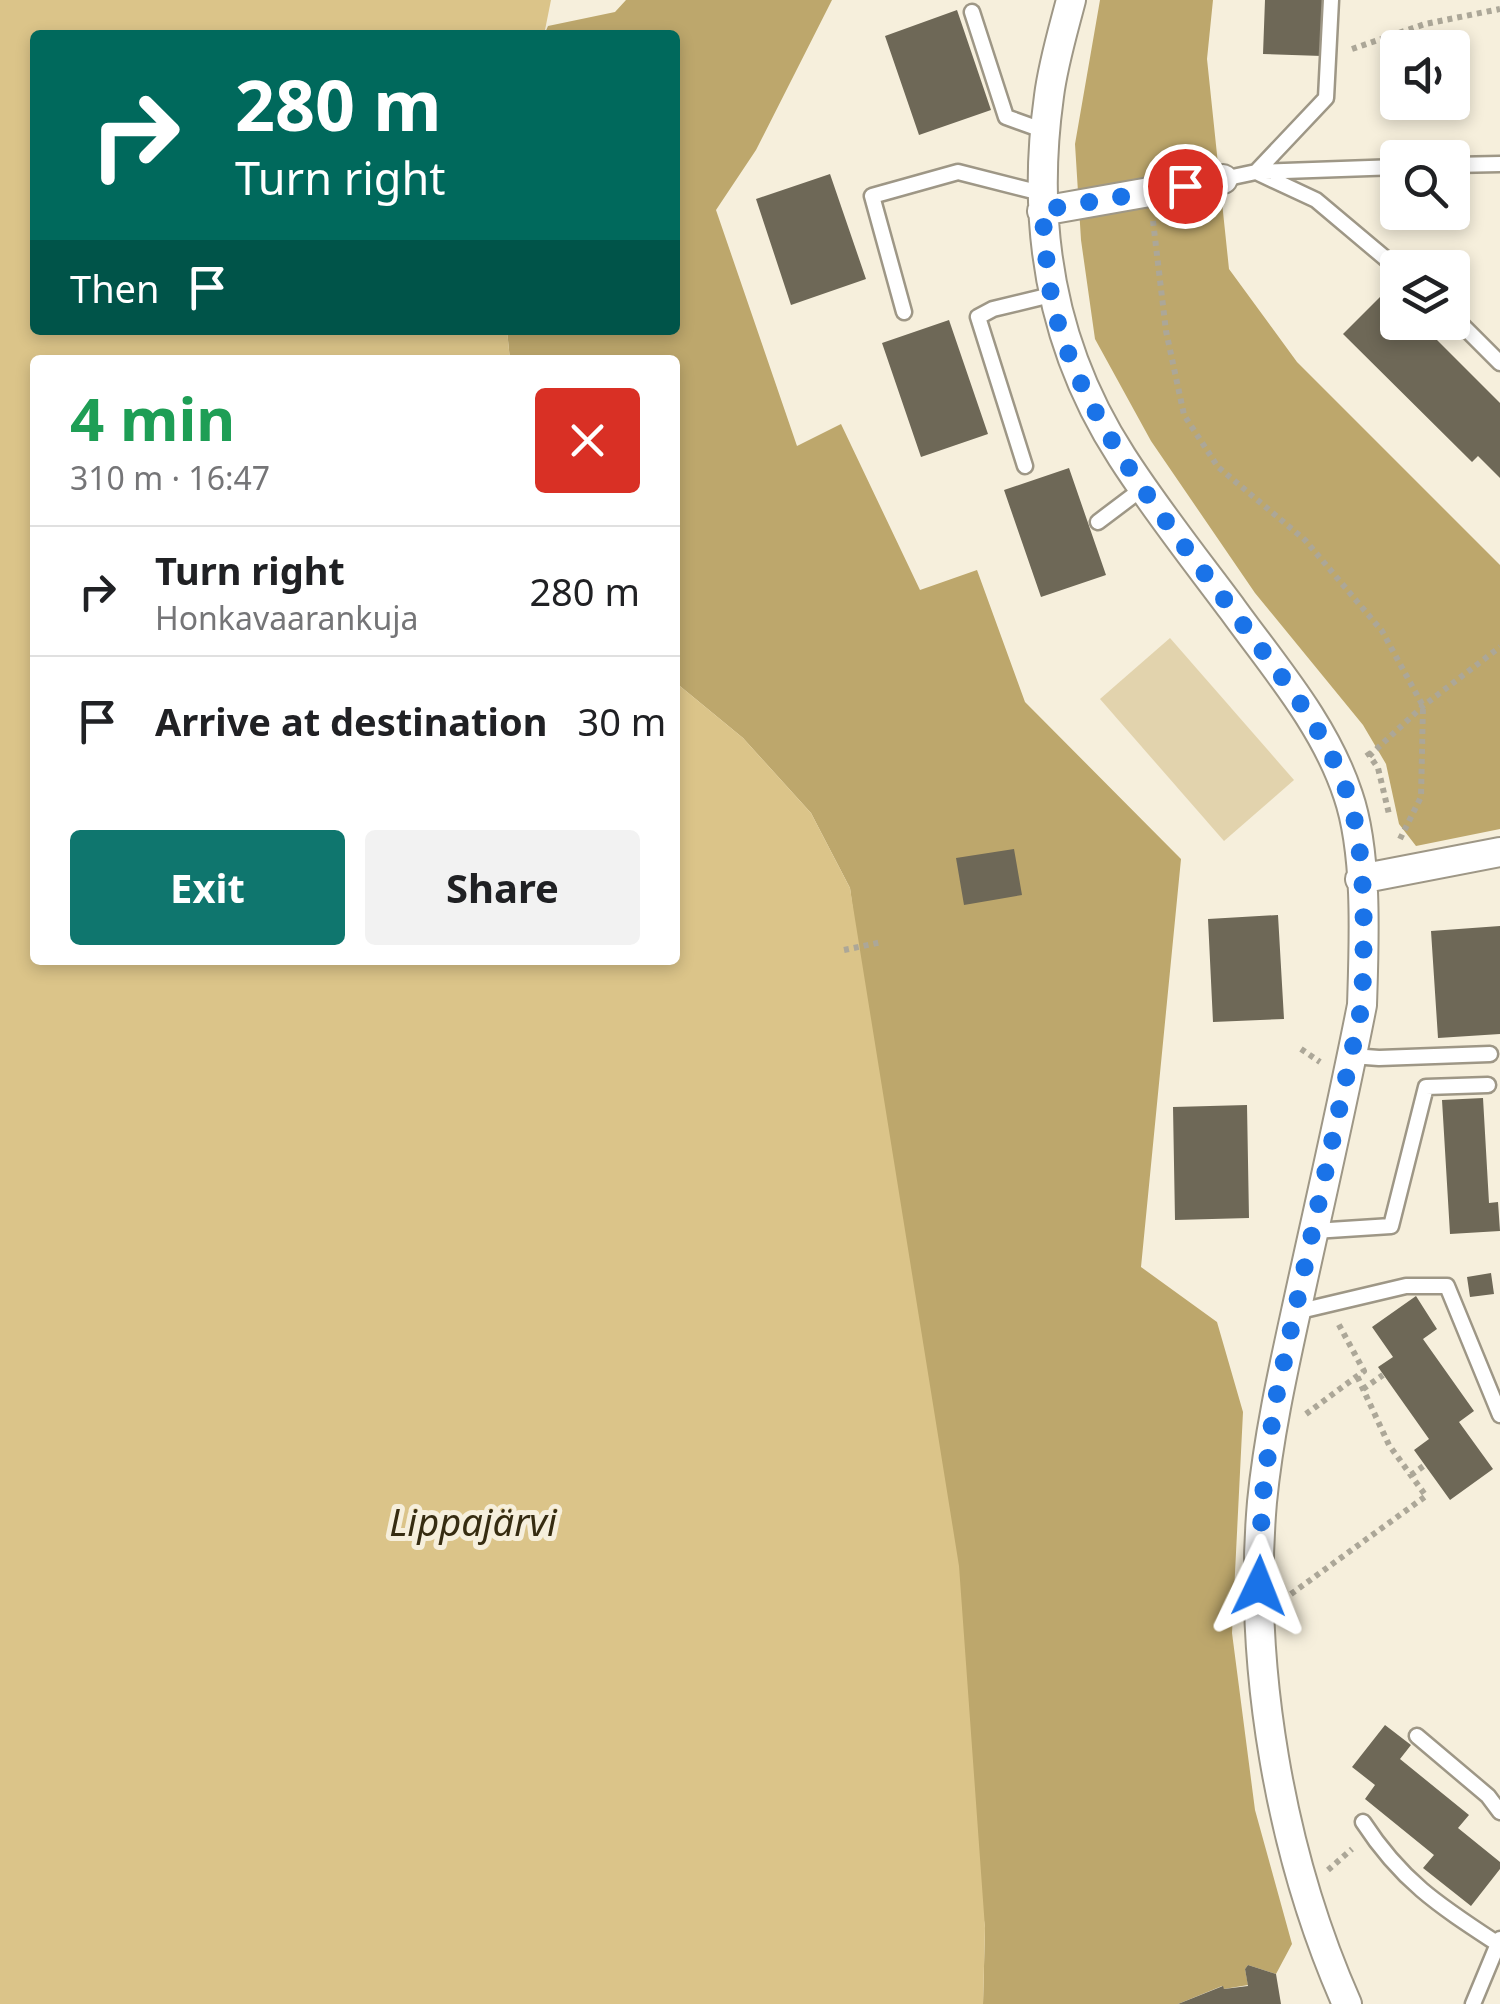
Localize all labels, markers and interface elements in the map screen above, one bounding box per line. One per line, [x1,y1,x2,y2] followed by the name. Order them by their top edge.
[1380,30,1470,340] map controls
[1380,30,1470,120] button: sound
[235,56,442,152] text: 280 m
[70,70,200,200] icon: right
[1380,140,1470,230] button: search
[1143,144,1228,229] pin
[235,147,446,208] text: Turn right
[1158,159,1213,214] icon: arrive
[1380,250,1470,340] button: layers
[180,260,235,315] icon: arrive
[70,262,160,314] text: Then
[70,377,235,459] text: 4 min
[535,388,640,493] button: close
[70,456,270,499] text: 310 m · 16:47
[155,544,345,596] text: Turn right
[70,564,125,619] icon: right
[529,565,640,617] text: 280 m
[155,596,418,639] text: Honkavaarankuja
[70,694,125,749] icon: arrive
[155,695,547,747] text: Arrive at destination
[577,695,666,747] text: 30 m
[70,830,345,945] button: Exit
[365,830,640,945] button: Share
[389,1495,558,1547] water label: Lippajärvi
[1207,1534,1311,1638] position arrow

